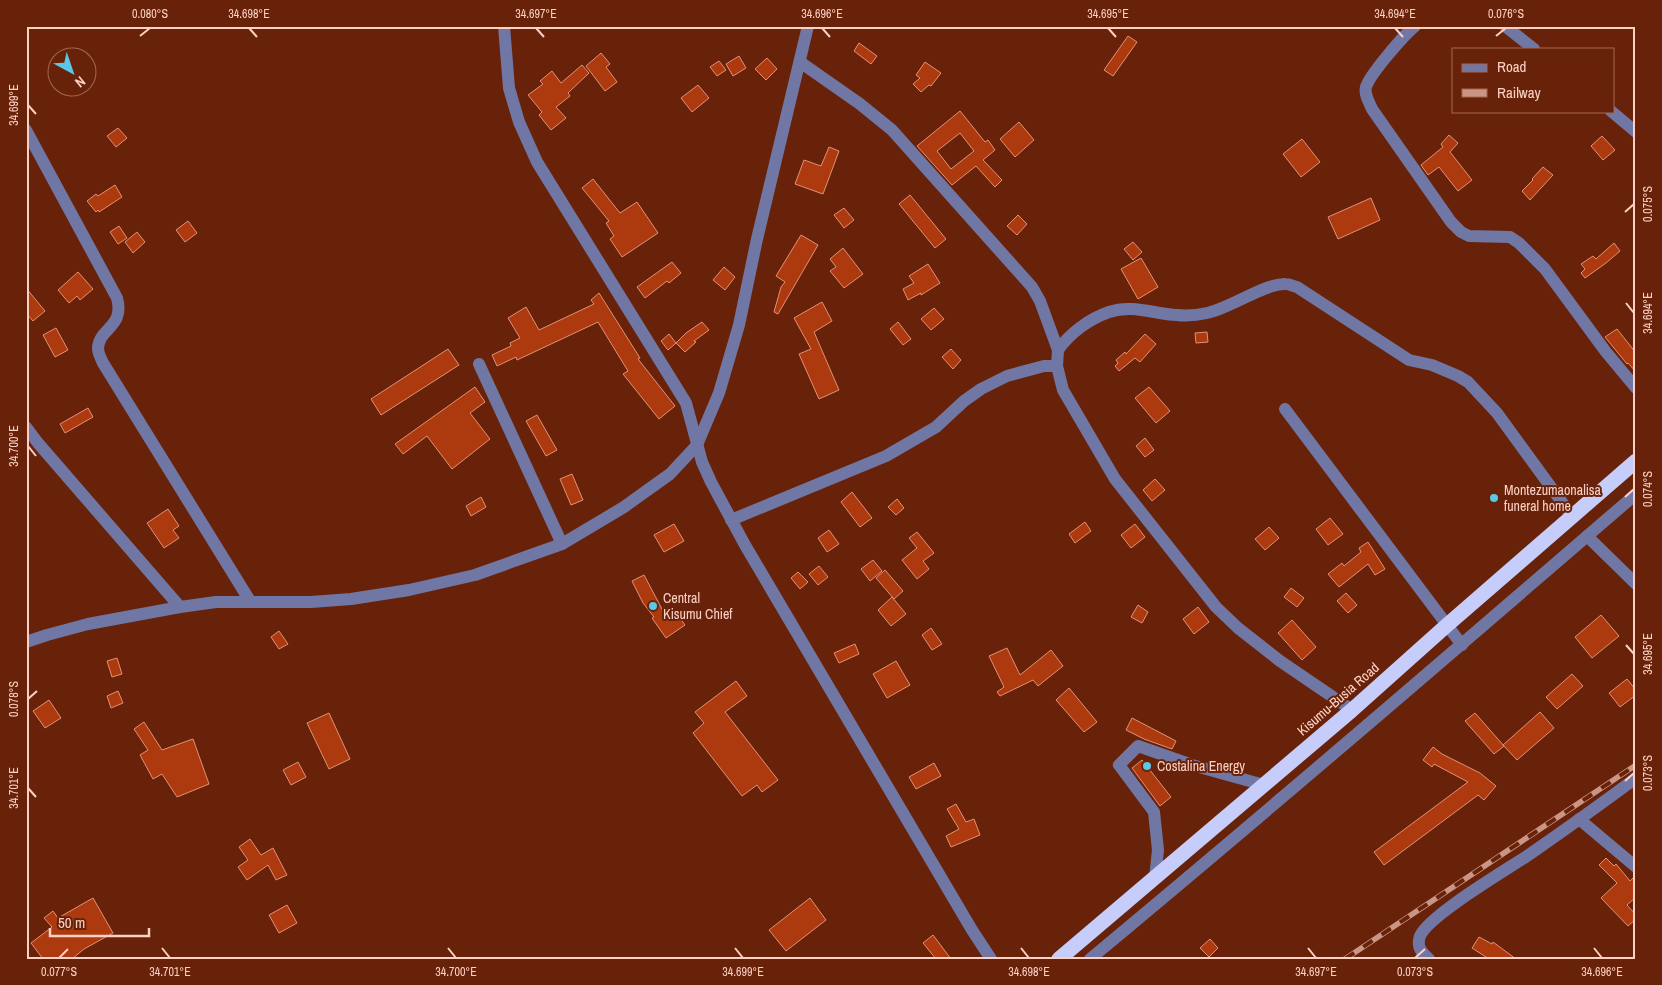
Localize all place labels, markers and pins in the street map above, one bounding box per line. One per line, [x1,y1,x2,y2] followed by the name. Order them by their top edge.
[1504,481,1602,515] place label: Montezumaonalisa funeral home
[1488,492,1500,504] marker: Montezumaonalisa funeral home
[663,589,733,623] place label: Central Kisumu Chief
[647,600,659,612] marker: Central Kisumu Chief
[1157,757,1245,775] place label: Costalina Energy
[1141,760,1153,772] marker: Costalina Energy

